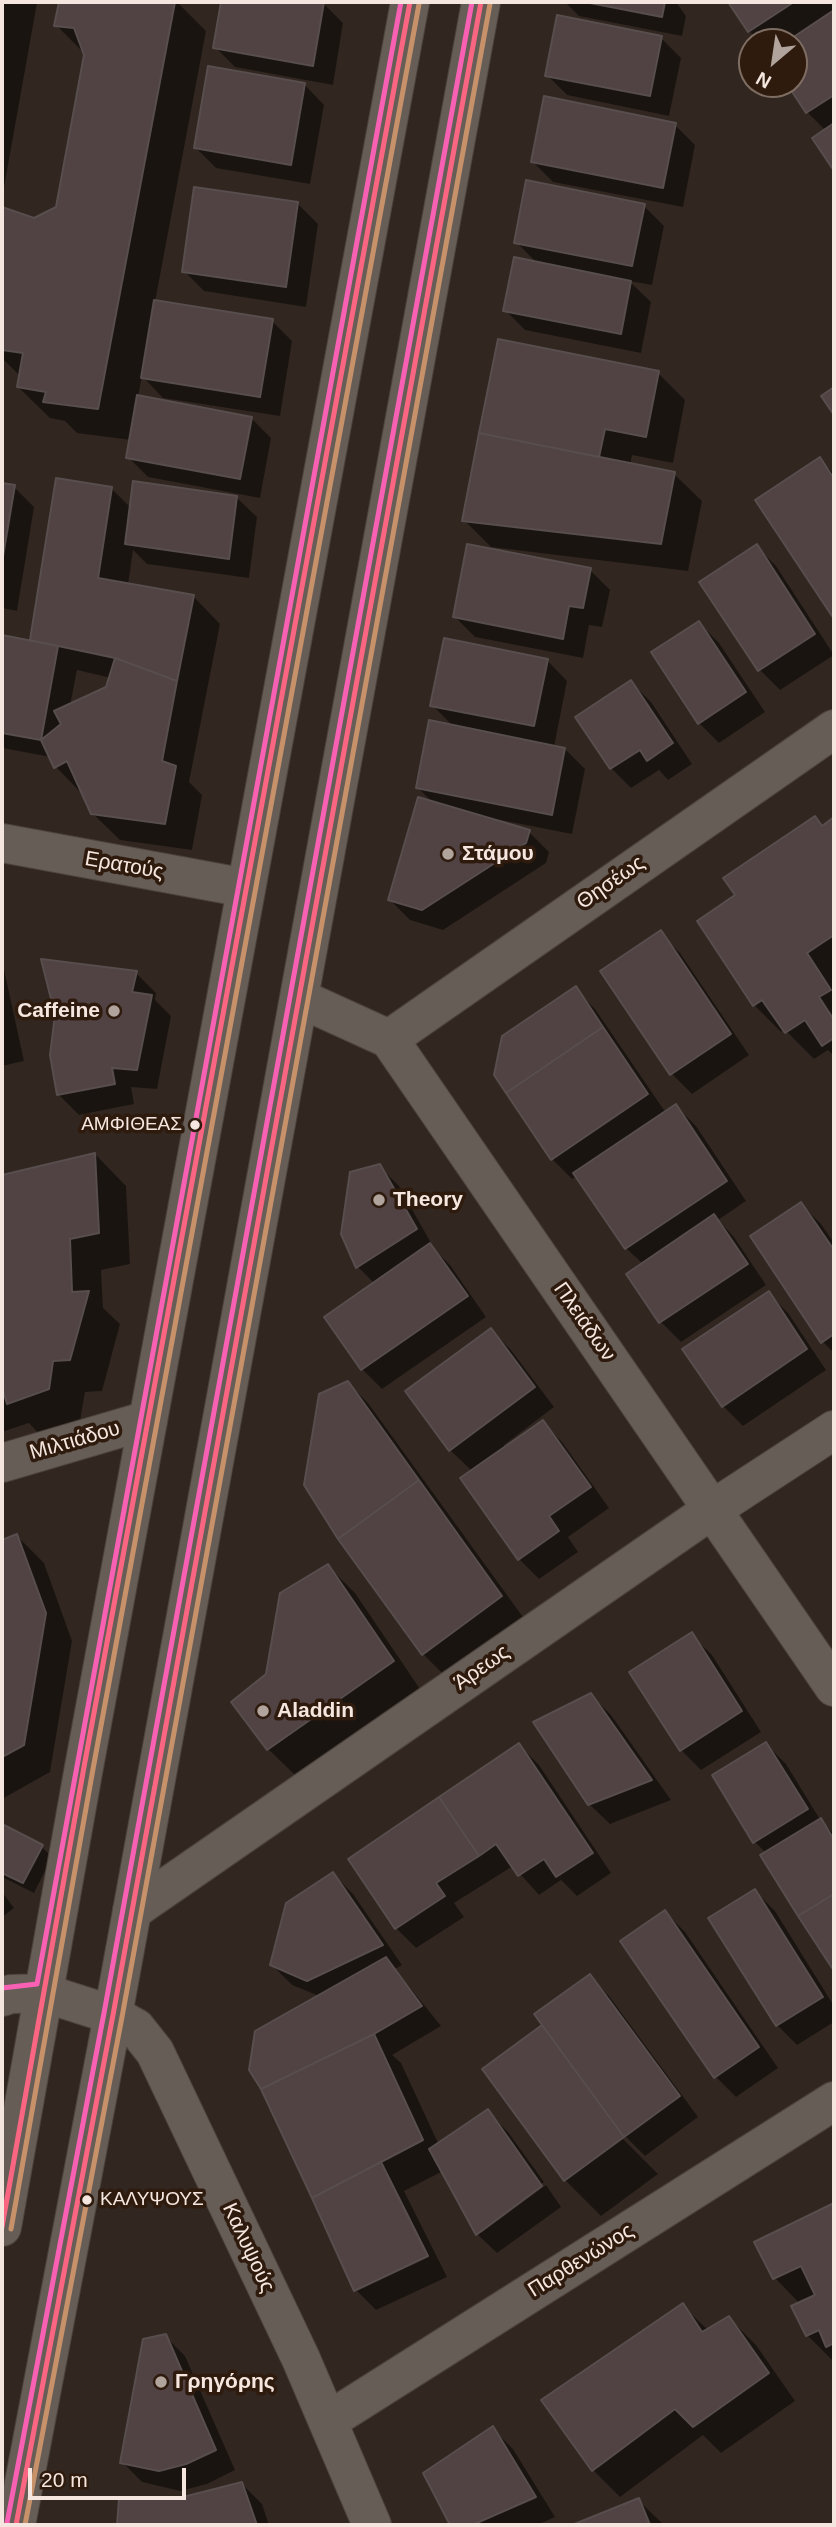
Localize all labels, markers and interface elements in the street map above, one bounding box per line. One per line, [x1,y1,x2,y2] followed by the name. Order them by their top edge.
[738,28,808,98] north arrow
[752,68,775,93] text: N
[462,841,534,867] place label: Στάμου
[440,846,456,862] marker: Στάμου
[83,847,165,885] street label: Ερατούς
[572,851,650,915] street label: Θησέως
[17,998,100,1024] place label: Caffeine
[106,1003,122,1019] marker: Caffeine
[81,1114,182,1136] place label: ΑΜΦΙΘΕΑΣ
[188,1118,202,1132] marker: ΑΜΦΙΘΕΑΣ
[393,1187,463,1213] place label: Theory
[371,1192,387,1208] marker: Theory
[548,1278,620,1366] street label: Πλειάδων
[27,1416,123,1466] street label: Μιλτιάδου
[449,1640,515,1696] street label: Άρεως
[277,1698,354,1724] place label: Aladdin
[255,1703,271,1719] marker: Aladdin
[100,2189,204,2211] place label: ΚΑΛΥΨΟΥΣ
[80,2193,94,2207] marker: ΚΑΛΥΨΟΥΣ
[216,2199,280,2297] street label: Καλυψούς
[524,2219,638,2303] street label: Παρθενώνος
[175,2369,275,2395] place label: Γρηγόρης
[153,2374,169,2390] marker: Γρηγόρης
[32,2454,189,2498] scale bar
[41,2468,88,2491] text: 20 m

